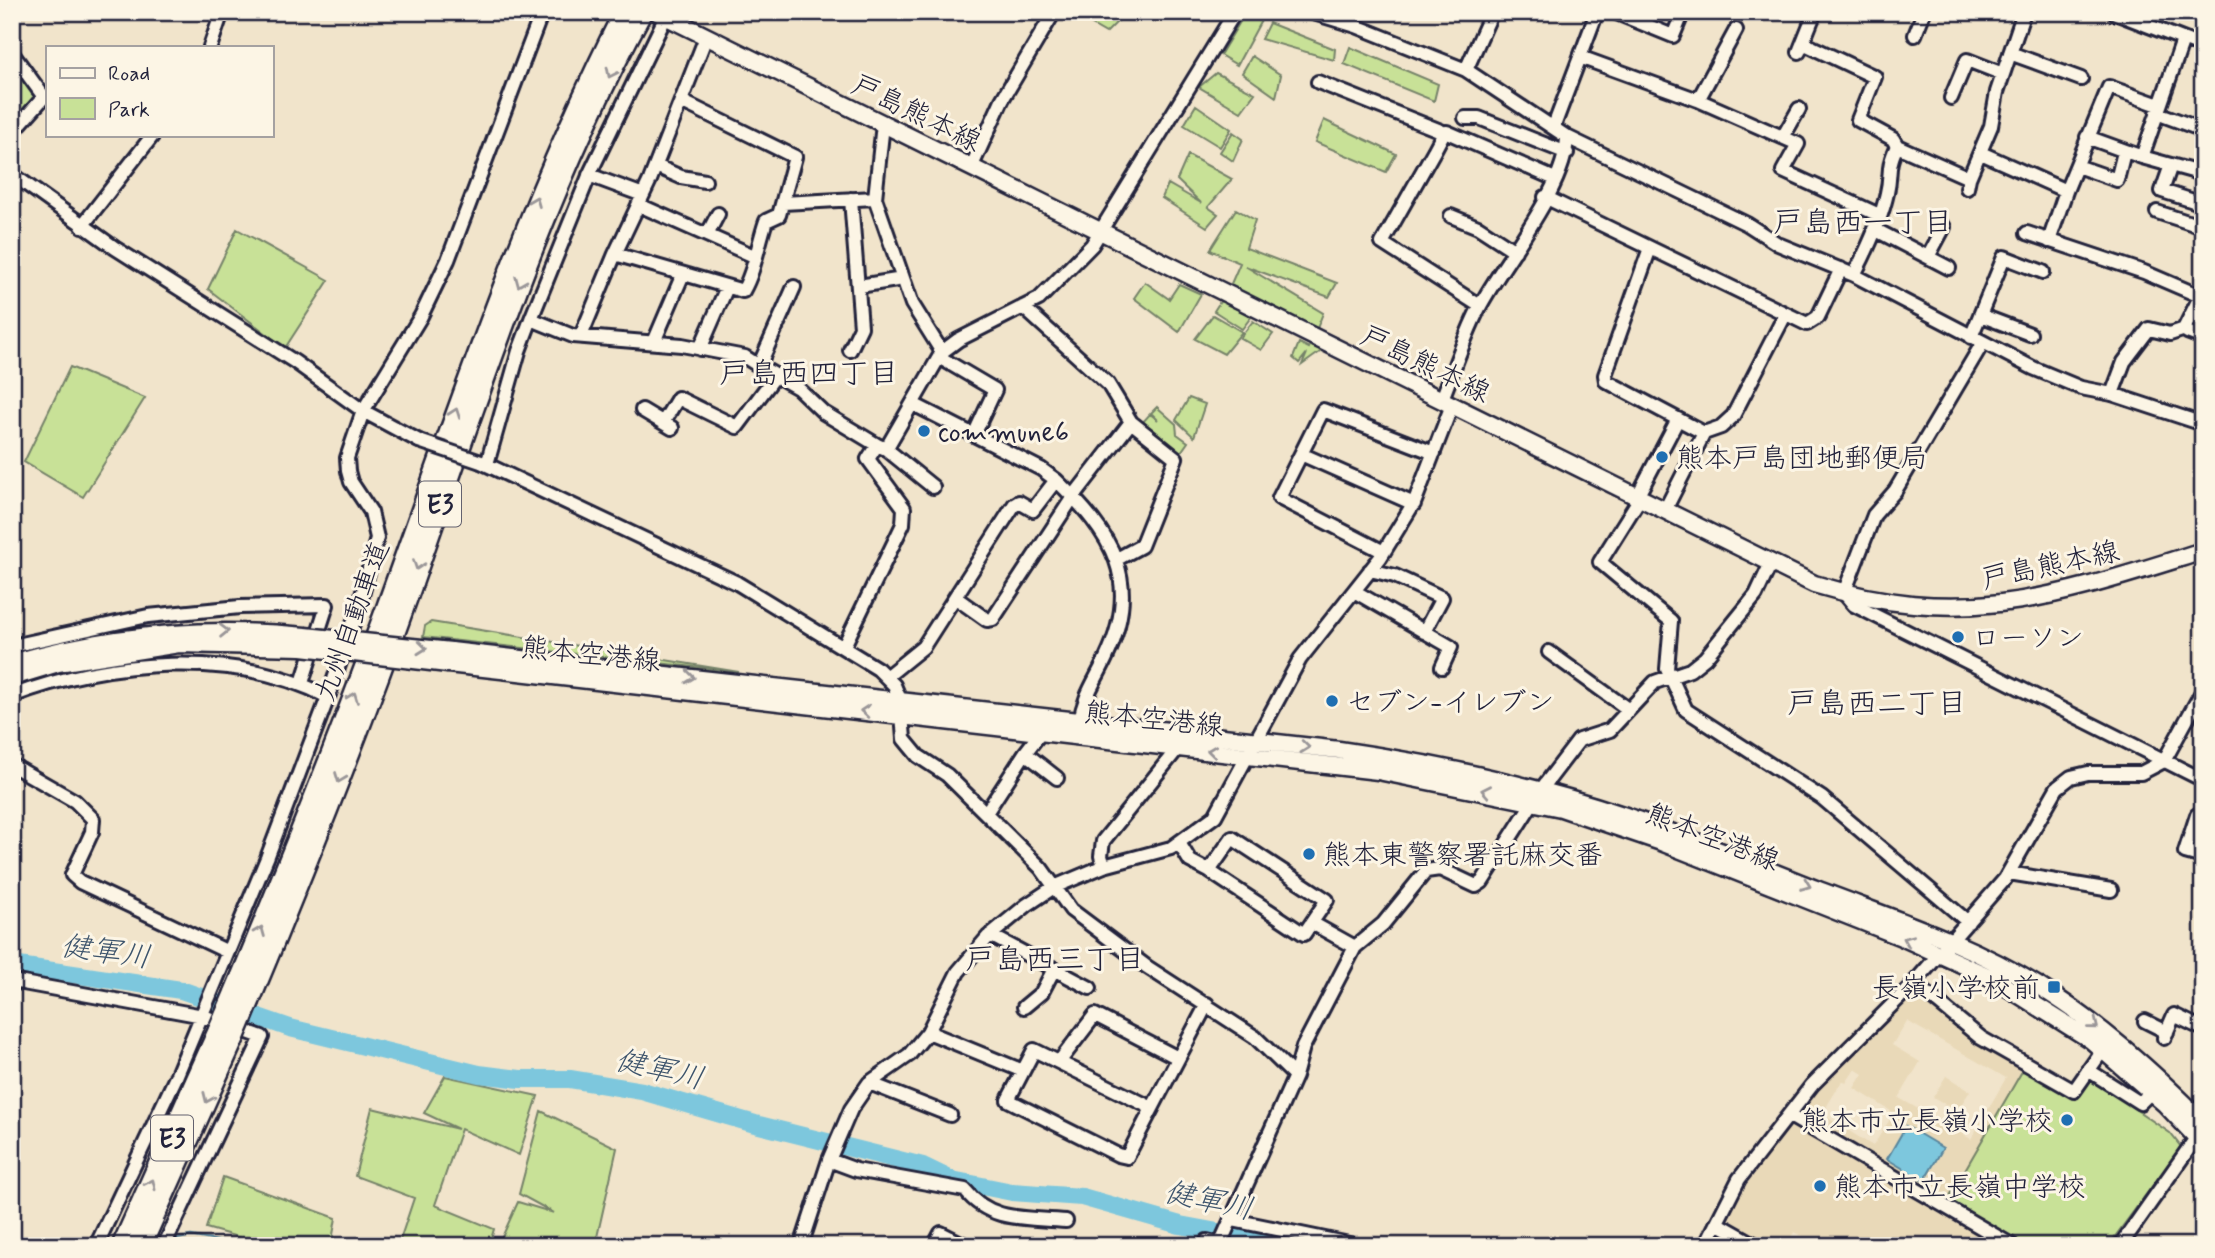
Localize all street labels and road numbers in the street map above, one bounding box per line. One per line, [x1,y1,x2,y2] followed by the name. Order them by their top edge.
[845,67,987,162] street label: 戸島熊本線
[1354,318,1496,413] street label: 戸島熊本線
[419,482,461,526] road number: E3
[1978,534,2123,599] street label: 戸島熊本線
[307,537,399,707] street label: 九州自動車道
[519,630,662,681] street label: 熊本空港線
[1082,695,1225,746] street label: 熊本空港線
[1640,796,1784,881] street label: 熊本空港線
[151,1116,193,1161] road number: E3

